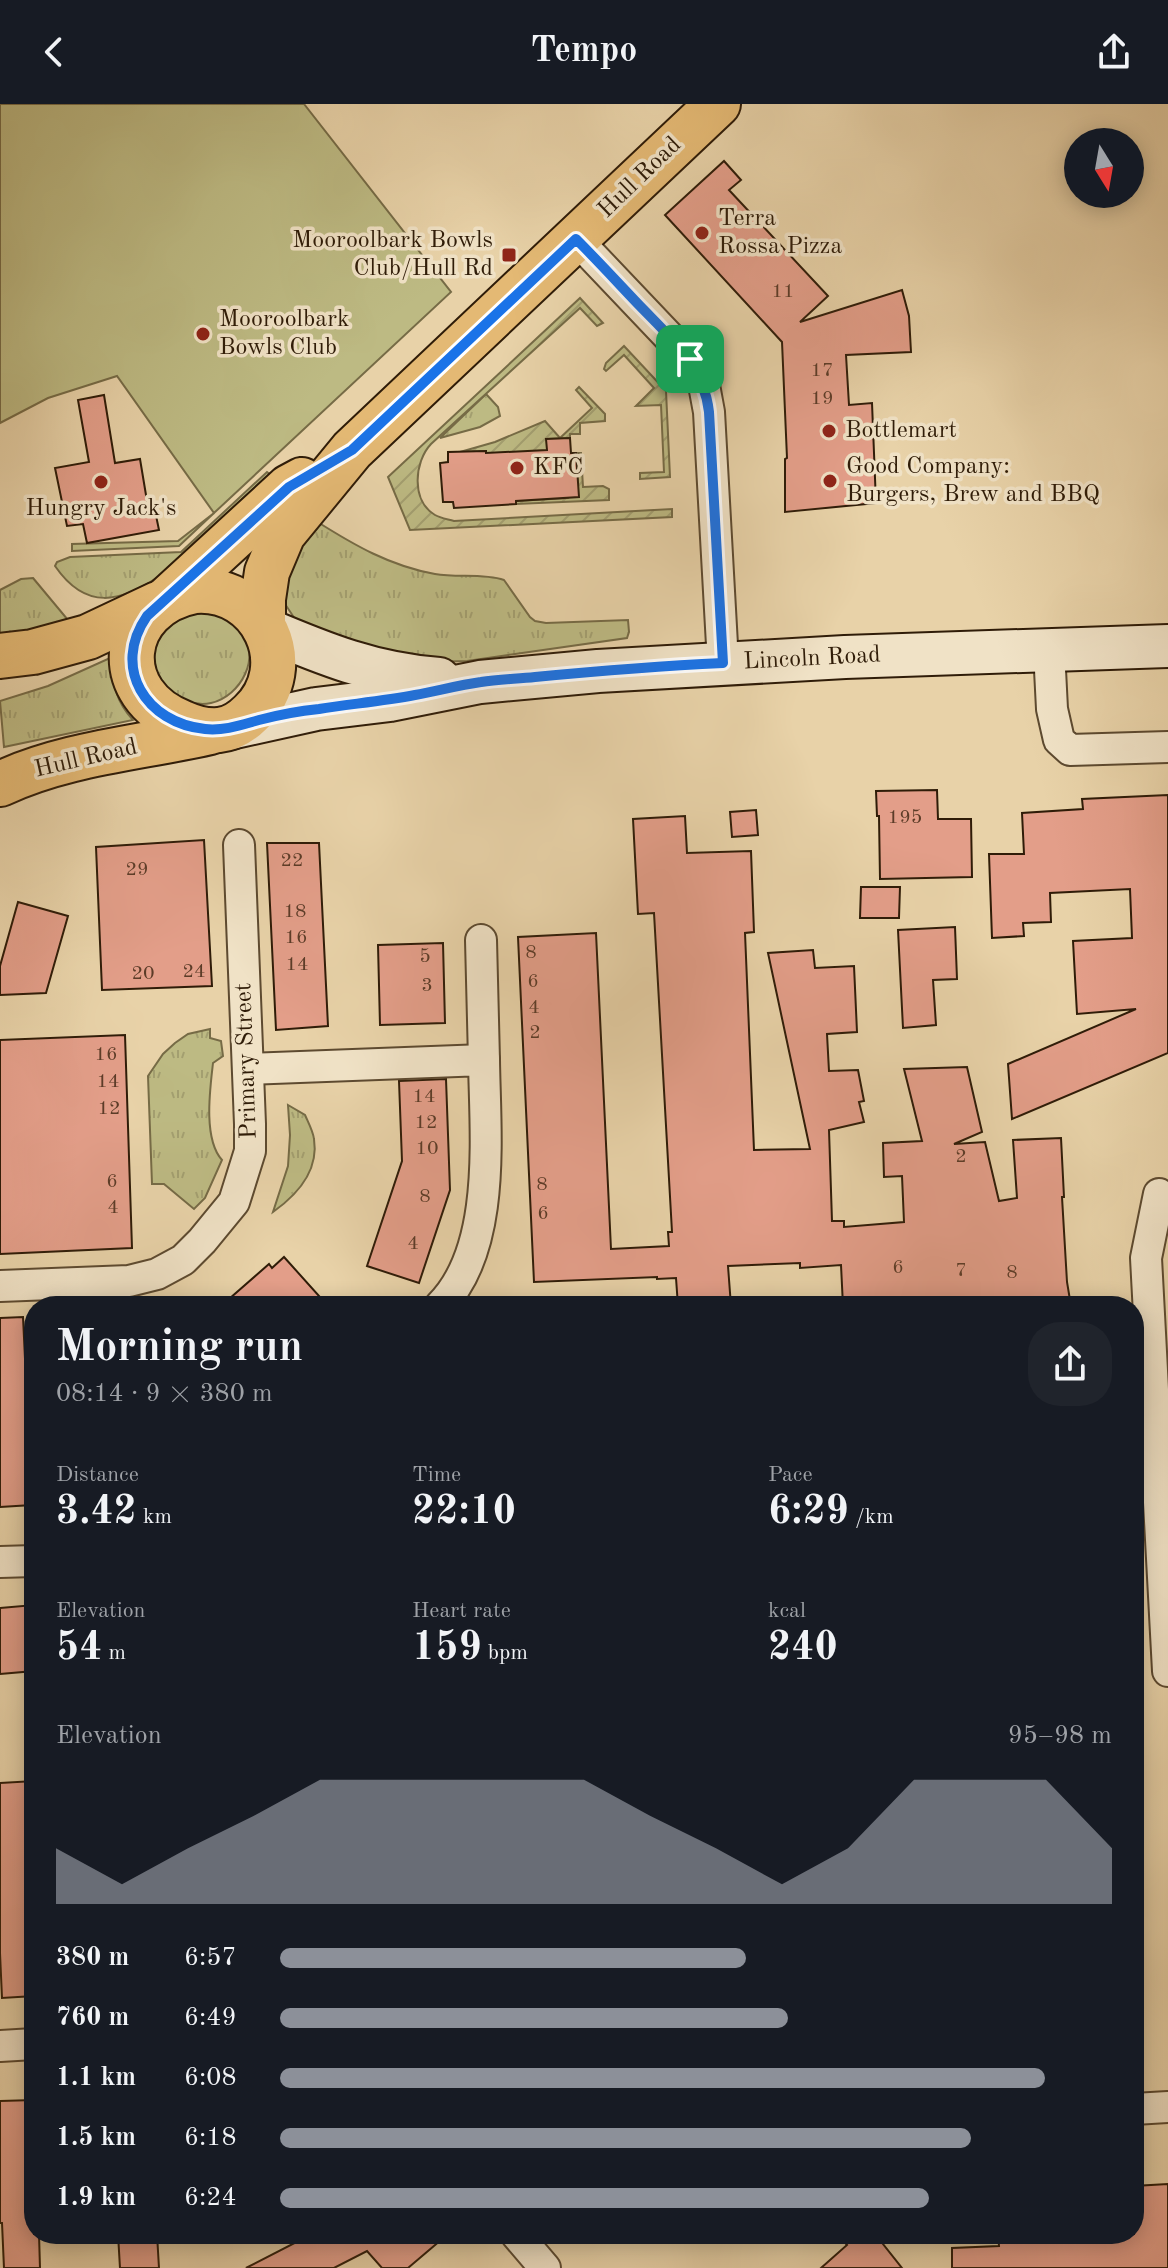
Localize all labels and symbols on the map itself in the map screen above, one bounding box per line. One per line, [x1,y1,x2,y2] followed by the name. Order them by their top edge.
[1064,128,1144,208] north arrow
[594,133,686,223] street label: Hull Road
[718,207,842,259] place label: Terra Rossa Pizza
[693,224,711,242] marker: Terra Rossa Pizza
[292,229,493,281] place label: Mooroolbark Bowls Club/Hull Rd
[500,246,518,264] marker: Mooroolbark Bowls Club/Hull Rd
[771,282,795,302] house number: 11
[219,308,350,360] place label: Mooroolbark Bowls Club
[194,325,212,343] marker: Mooroolbark Bowls Club
[656,325,724,393] pin
[810,361,834,381] house number: 17
[810,389,834,409] house number: 19
[845,419,957,443] place label: Bottlemart
[820,422,838,440] marker: Bottlemart
[846,455,1100,507] place label: Good Company: Burgers, Brew and BBQ
[533,456,583,480] place label: KFC
[508,459,526,477] marker: KFC
[821,472,839,490] marker: Good Company: Burgers, Brew and BBQ
[92,473,110,491] marker: Hungry Jack's
[26,497,176,521] place label: Hungry Jack's
[743,643,881,675] street label: Lincoln Road
[32,736,140,782] street label: Hull Road
[888,808,922,828] house number: 195
[280,851,304,871] house number: 22
[125,860,149,880] house number: 29
[283,902,307,922] house number: 18
[284,928,308,948] house number: 16
[525,943,537,963] house number: 8
[419,947,431,967] house number: 5
[285,955,309,975] house number: 14
[182,962,206,982] house number: 24
[131,964,155,984] house number: 20
[527,972,539,992] house number: 6
[421,976,433,996] house number: 3
[232,982,262,1140] street label: Primary Street
[528,998,540,1018] house number: 4
[529,1023,541,1043] house number: 2
[94,1045,118,1065] house number: 16
[96,1072,120,1092] house number: 14
[412,1087,436,1107] house number: 14
[97,1099,121,1119] house number: 12
[414,1113,438,1133] house number: 12
[415,1139,439,1159] house number: 10
[955,1147,967,1167] house number: 2
[106,1172,118,1192] house number: 6
[536,1175,548,1195] house number: 8
[419,1187,431,1207] house number: 8
[107,1198,119,1218] house number: 4
[537,1204,549,1224] house number: 6
[407,1234,419,1254] house number: 4
[892,1258,904,1278] house number: 6
[955,1261,967,1281] house number: 7
[1006,1263,1018,1283] house number: 8

